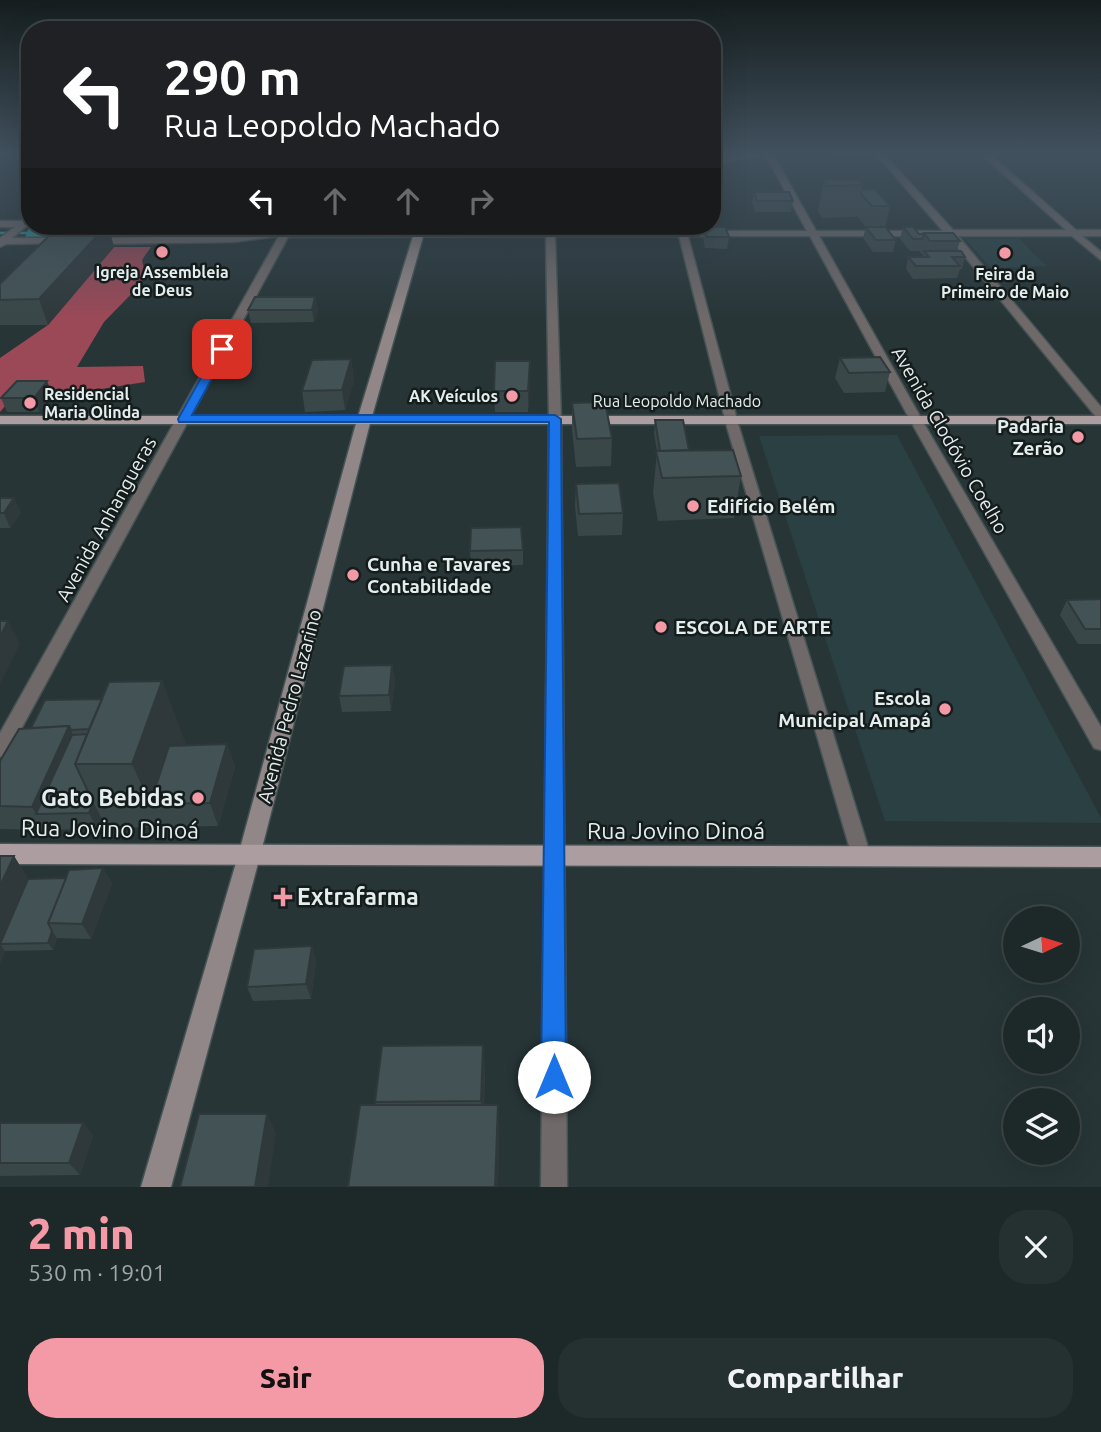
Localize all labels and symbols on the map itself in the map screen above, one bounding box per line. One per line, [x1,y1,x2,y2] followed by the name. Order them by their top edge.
[154,244,170,260] marker: Igreja Assembleia de Deus
[997,245,1013,261] marker: Feira da Primeiro de Maio
[95,263,229,299] place label: Igreja Assembleia de Deus
[941,265,1069,301] place label: Feira da Primeiro de Maio
[192,319,252,379] pin
[887,343,1013,537] street label: Avenida Clodóvio Coelho
[44,385,140,421] place label: Residencial Maria Olinda
[409,387,498,405] place label: AK Veículos
[504,388,520,404] marker: AK Veículos
[593,392,761,410] street label: Rua Leopoldo Machado
[22,395,38,411] marker: Residencial Maria Olinda
[997,415,1064,459] place label: Padaria Zerão
[1070,429,1086,445] marker: Padaria Zerão
[52,433,160,605] street label: Avenida Anhangueras
[707,495,835,517] place label: Edifício Belém
[685,498,701,514] marker: Edifício Belém
[367,553,511,597] place label: Cunha e Tavares Contabilidade
[345,567,361,583] marker: Cunha e Tavares Contabilidade
[253,607,325,805] street label: Avenida Pedro Lazarino
[675,616,831,638] place label: ESCOLA DE ARTE
[653,619,669,635] marker: ESCOLA DE ARTE
[778,687,931,731] place label: Escola Municipal Amapá
[937,701,953,717] marker: Escola Municipal Amapá
[41,785,184,810] place label: Gato Bebidas
[190,790,206,806] marker: Gato Bebidas
[21,814,199,843] street label: Rua Jovino Dinoá
[587,818,765,843] street label: Rua Jovino Dinoá
[297,884,419,909] place label: Extrafarma
[275,889,291,905] marker: Extrafarma
[1003,906,1080,984] north arrow
[517,1040,591,1114] position arrow

